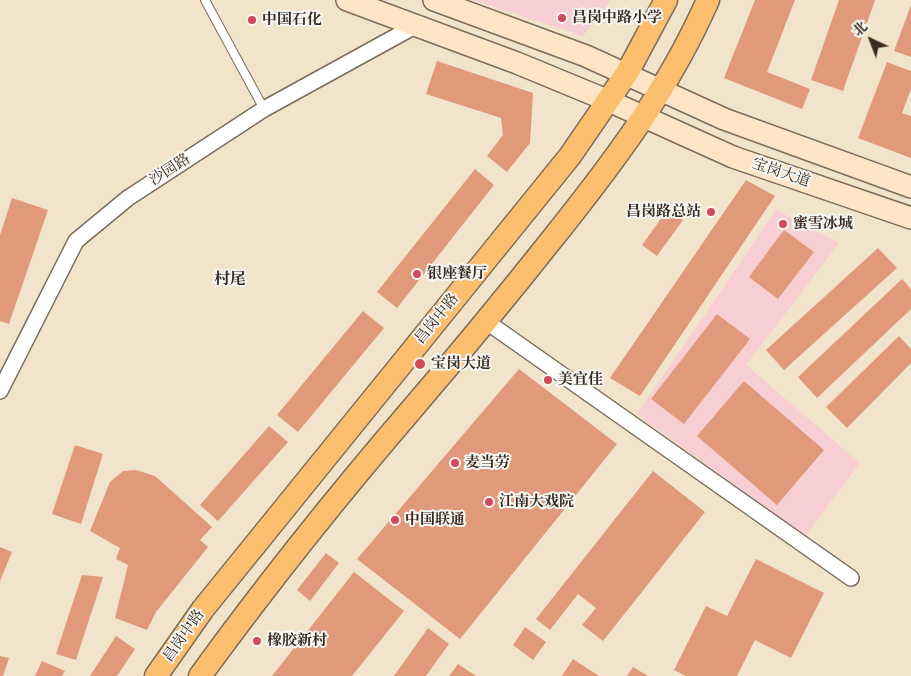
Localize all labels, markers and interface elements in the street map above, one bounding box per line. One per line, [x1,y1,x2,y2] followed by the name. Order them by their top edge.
[572,9,662,27] place label: 昌岗中路小学
[262,11,322,29] place label: 中国石化
[556,12,568,24] marker: 昌岗中路小学
[246,14,258,26] marker: 中国石化
[846,15,896,65] north arrow
[851,19,871,39] text: 北
[146,150,194,190] street label: 沙园路
[750,155,812,191] street label: 宝岗大道
[626,203,701,221] place label: 昌岗路总站
[705,206,717,218] marker: 昌岗路总站
[793,215,853,233] place label: 蜜雪冰城
[777,218,789,230] marker: 蜜雪冰城
[427,265,487,283] place label: 银座餐厅
[411,268,423,280] marker: 银座餐厅
[214,270,246,290] district label: 村尾
[411,290,463,348] street label: 昌岗中路
[431,355,491,373] place label: 宝岗大道
[413,357,427,371] marker: 宝岗大道
[558,371,603,389] place label: 美宜佳
[542,374,554,386] marker: 美宜佳
[465,454,510,472] place label: 麦当劳
[449,457,461,469] marker: 麦当劳
[499,493,574,511] place label: 江南大戏院
[483,496,495,508] marker: 江南大戏院
[405,511,465,529] place label: 中国联通
[389,514,401,526] marker: 中国联通
[159,606,209,666] street label: 昌岗中路
[267,632,327,650] place label: 橡胶新村
[251,635,263,647] marker: 橡胶新村

